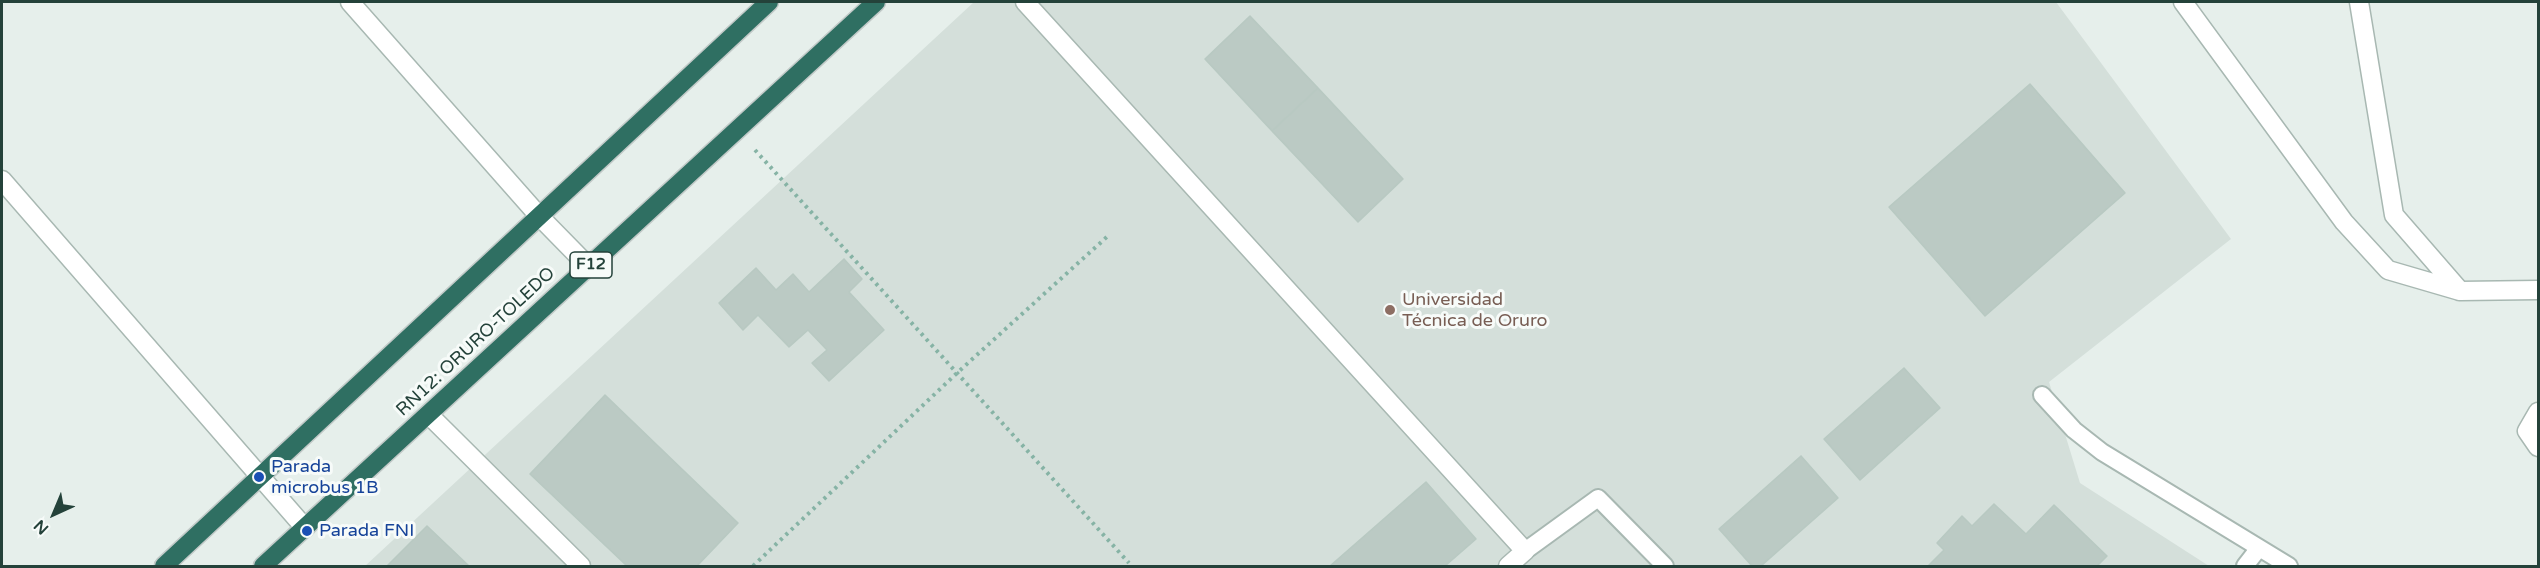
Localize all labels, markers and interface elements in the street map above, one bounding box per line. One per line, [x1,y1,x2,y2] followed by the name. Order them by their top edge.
[570,252,612,278] road number: F12
[392,263,560,421] street label: RN12: ORURO-TOLEDO
[1402,289,1548,332] place label: Universidad Técnica de Oruro
[1383,303,1397,317] marker: Universidad Técnica de Oruro
[271,456,379,498] place label: Parada microbus 1B
[252,470,266,484] marker: Parada microbus 1B
[24,484,84,544] north arrow
[30,515,53,539] text: N
[319,520,414,542] place label: Parada FNI
[300,524,314,538] marker: Parada FNI

